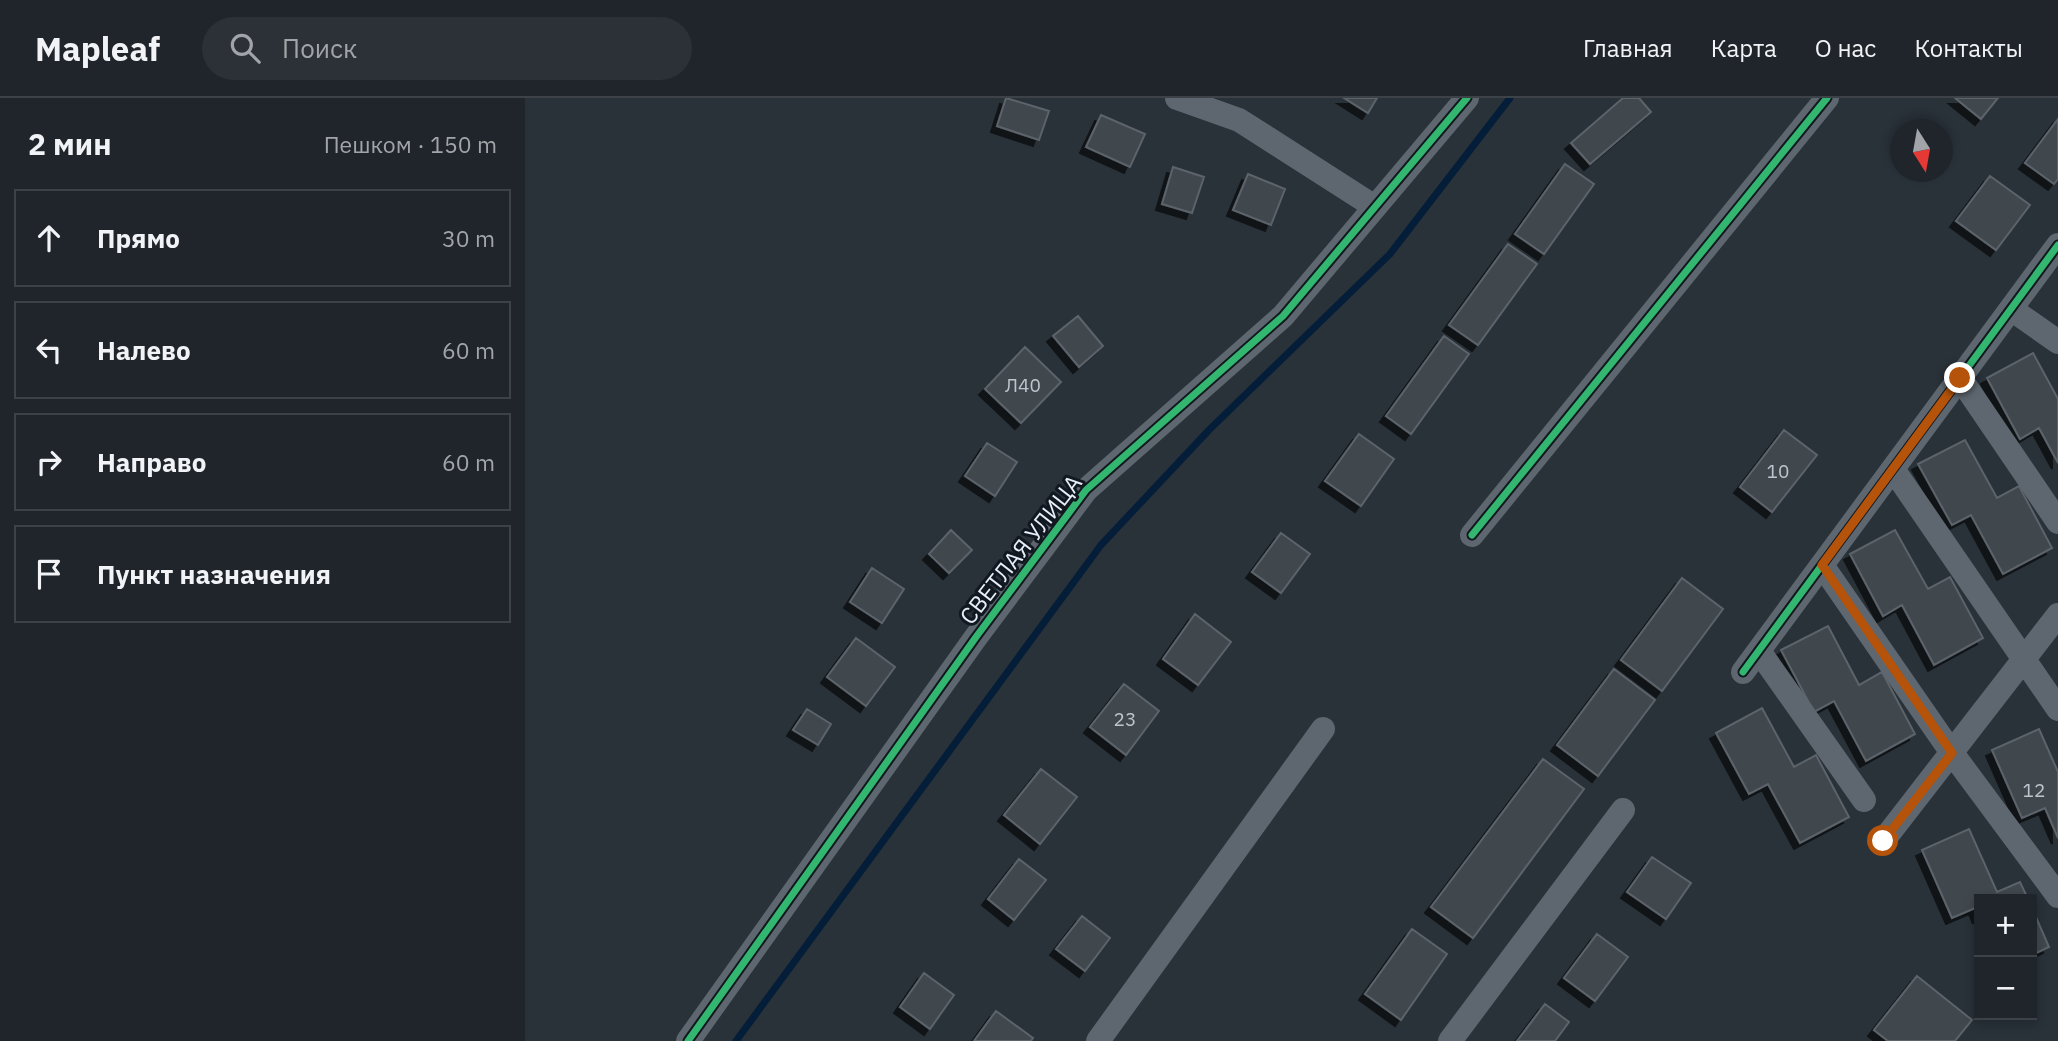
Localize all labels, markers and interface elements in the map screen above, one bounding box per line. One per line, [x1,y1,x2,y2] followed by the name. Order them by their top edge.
[202,17,692,80] search box
[35,27,160,70] text: Mapleaf
[226,29,264,67] icon: search
[282,31,357,65] text: Поиск
[1583,32,1673,64] text: Главная
[1711,32,1777,64] text: Карта
[1815,32,1876,64] text: О нас
[1914,32,2023,64] text: Контакты
[1890,119,1953,182] north arrow
[28,124,112,163] text: 2 мин
[324,129,497,159] text: Пешком · 150 m
[30,219,68,257] icon: ahead
[97,221,180,255] text: Прямо
[442,223,495,253] text: 30 m
[30,331,68,369] icon: left
[97,333,191,367] text: Налево
[442,335,495,365] text: 60 m
[1944,362,1975,393] route end
[1005,373,1041,397] house number: Л40
[30,443,68,481] icon: right
[97,445,206,479] text: Направо
[442,447,495,477] text: 60 m
[1767,459,1789,483] house number: 10
[952,468,1088,630] street label: СВЕТЛАЯ УЛИЦА
[30,555,68,593] icon: arrive
[97,557,331,591] text: Пункт назначения
[1114,707,1136,731] house number: 23
[2023,778,2045,802] house number: 12
[1867,825,1898,856] route start
[1974,894,2037,1020] map controls
[1974,894,2037,957] button: +
[1974,957,2037,1020] button: −

